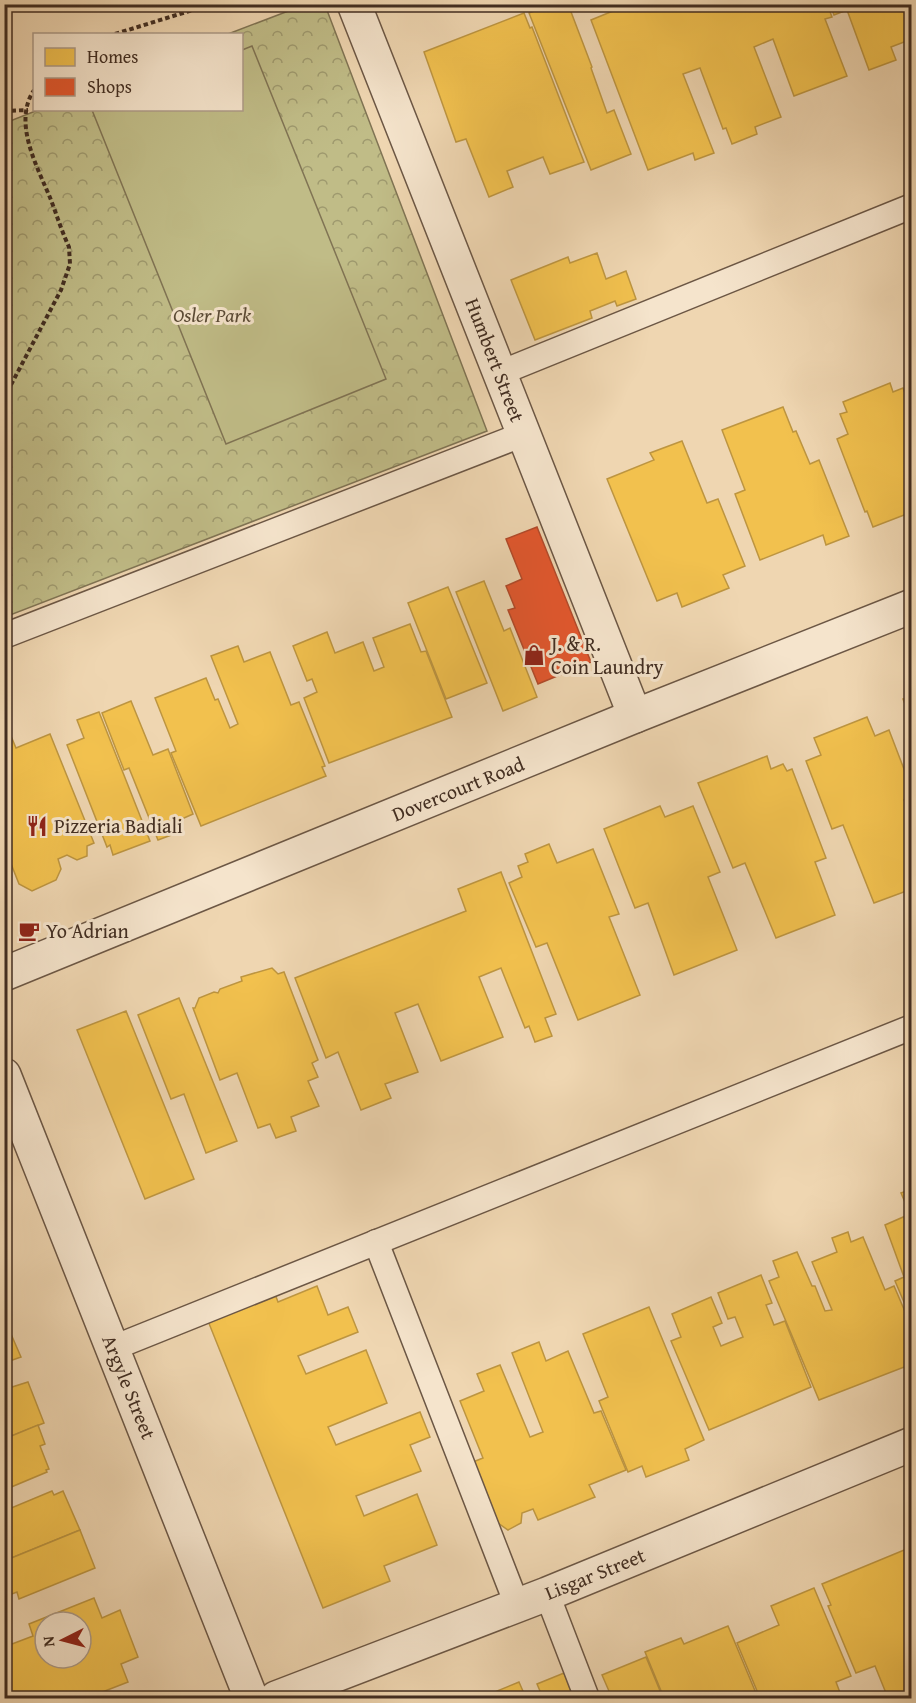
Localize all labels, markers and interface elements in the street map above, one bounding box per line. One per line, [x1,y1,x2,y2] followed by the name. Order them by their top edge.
[33,33,243,111] legend
[87,43,138,70] text: Homes
[87,73,132,100] text: Shops
[459,294,532,426] street label: Humbert Street
[173,300,252,329] park label: Osler Park
[548,629,663,681] place label: J. & R. Coin Laundry
[522,643,546,667] shop icon: J. & R. Coin Laundry
[387,749,529,828] street label: Dovercourt Road
[54,811,183,840] place label: Pizzeria Badiali
[25,814,49,838] restaurant icon: Pizzeria Badiali
[46,916,129,945] place label: Yo Adrian
[17,919,41,943] cafe icon: Yo Adrian
[95,1330,164,1443] street label: Argyle Street
[540,1540,649,1607] street label: Lisgar Street
[33,1610,93,1670] north arrow
[36,1635,61,1648] text: N

